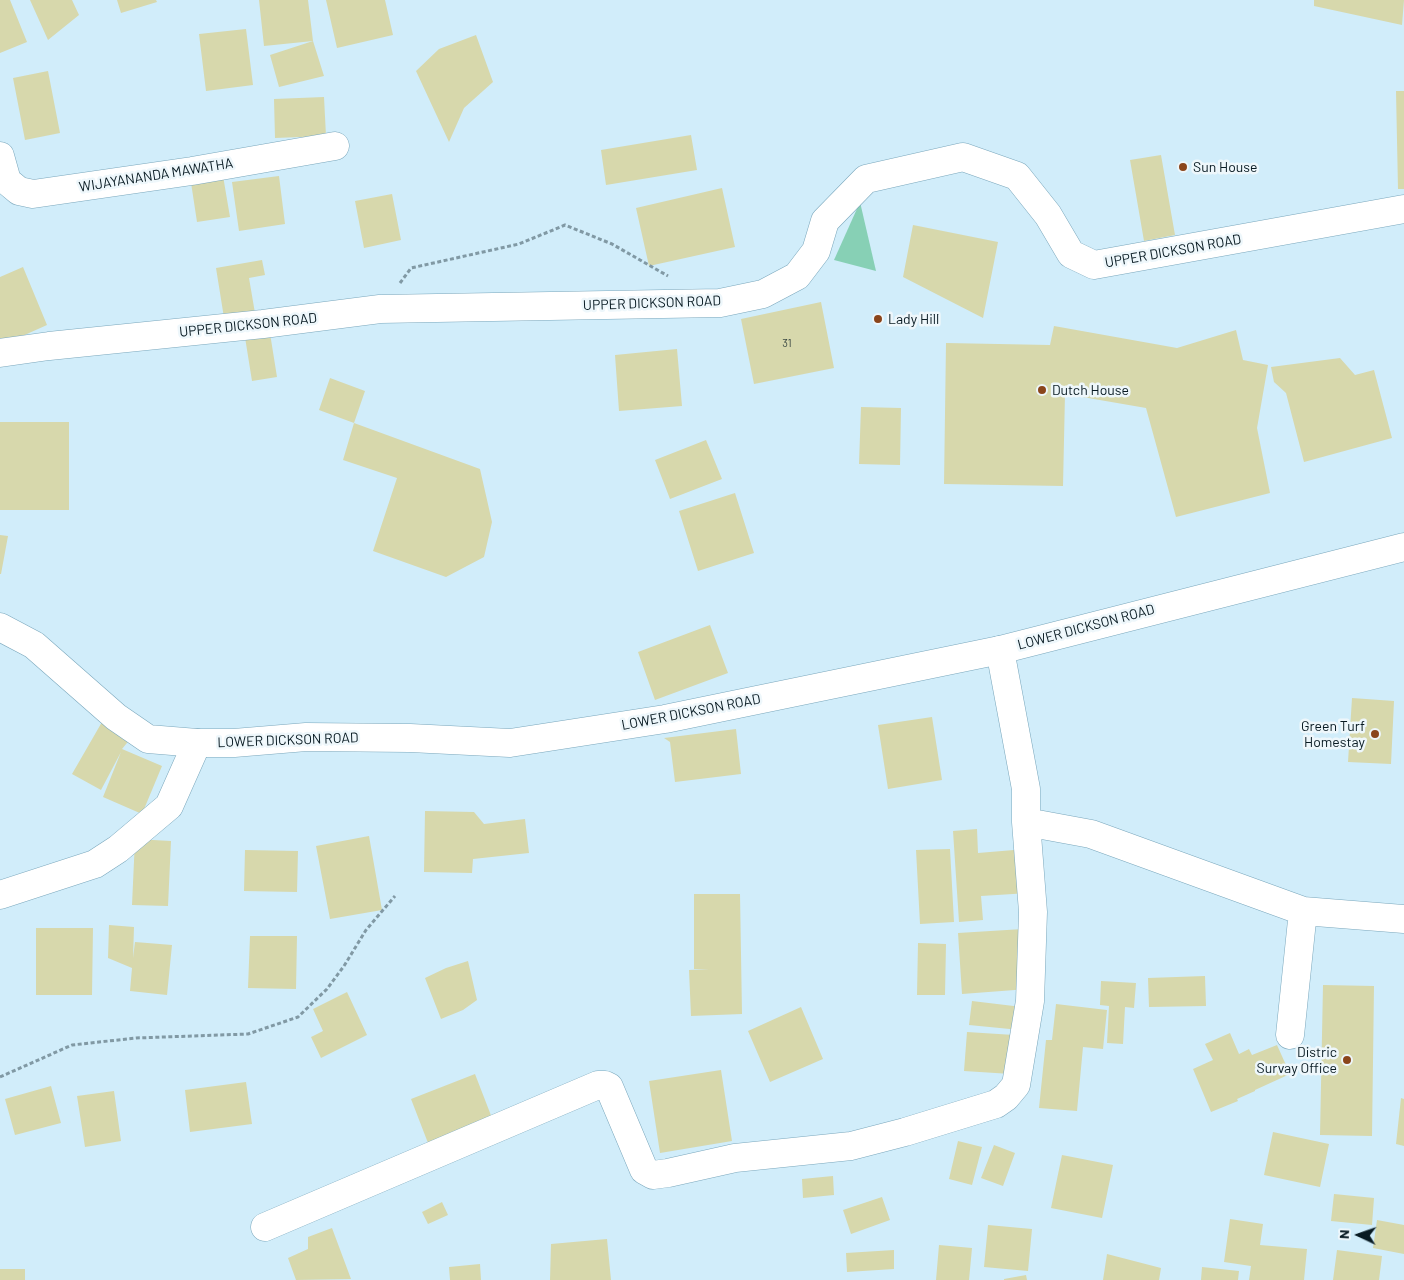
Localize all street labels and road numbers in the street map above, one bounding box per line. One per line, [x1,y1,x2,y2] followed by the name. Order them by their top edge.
[78,155,234,195] street label: WIJAYANANDA MAWATHA
[1103,231,1243,271] street label: UPPER DICKSON ROAD
[583,292,721,314] street label: UPPER DICKSON ROAD
[178,309,318,341] street label: UPPER DICKSON ROAD
[1016,601,1156,653] street label: LOWER DICKSON ROAD
[620,690,762,734] street label: LOWER DICKSON ROAD
[217,729,359,751] street label: LOWER DICKSON ROAD

